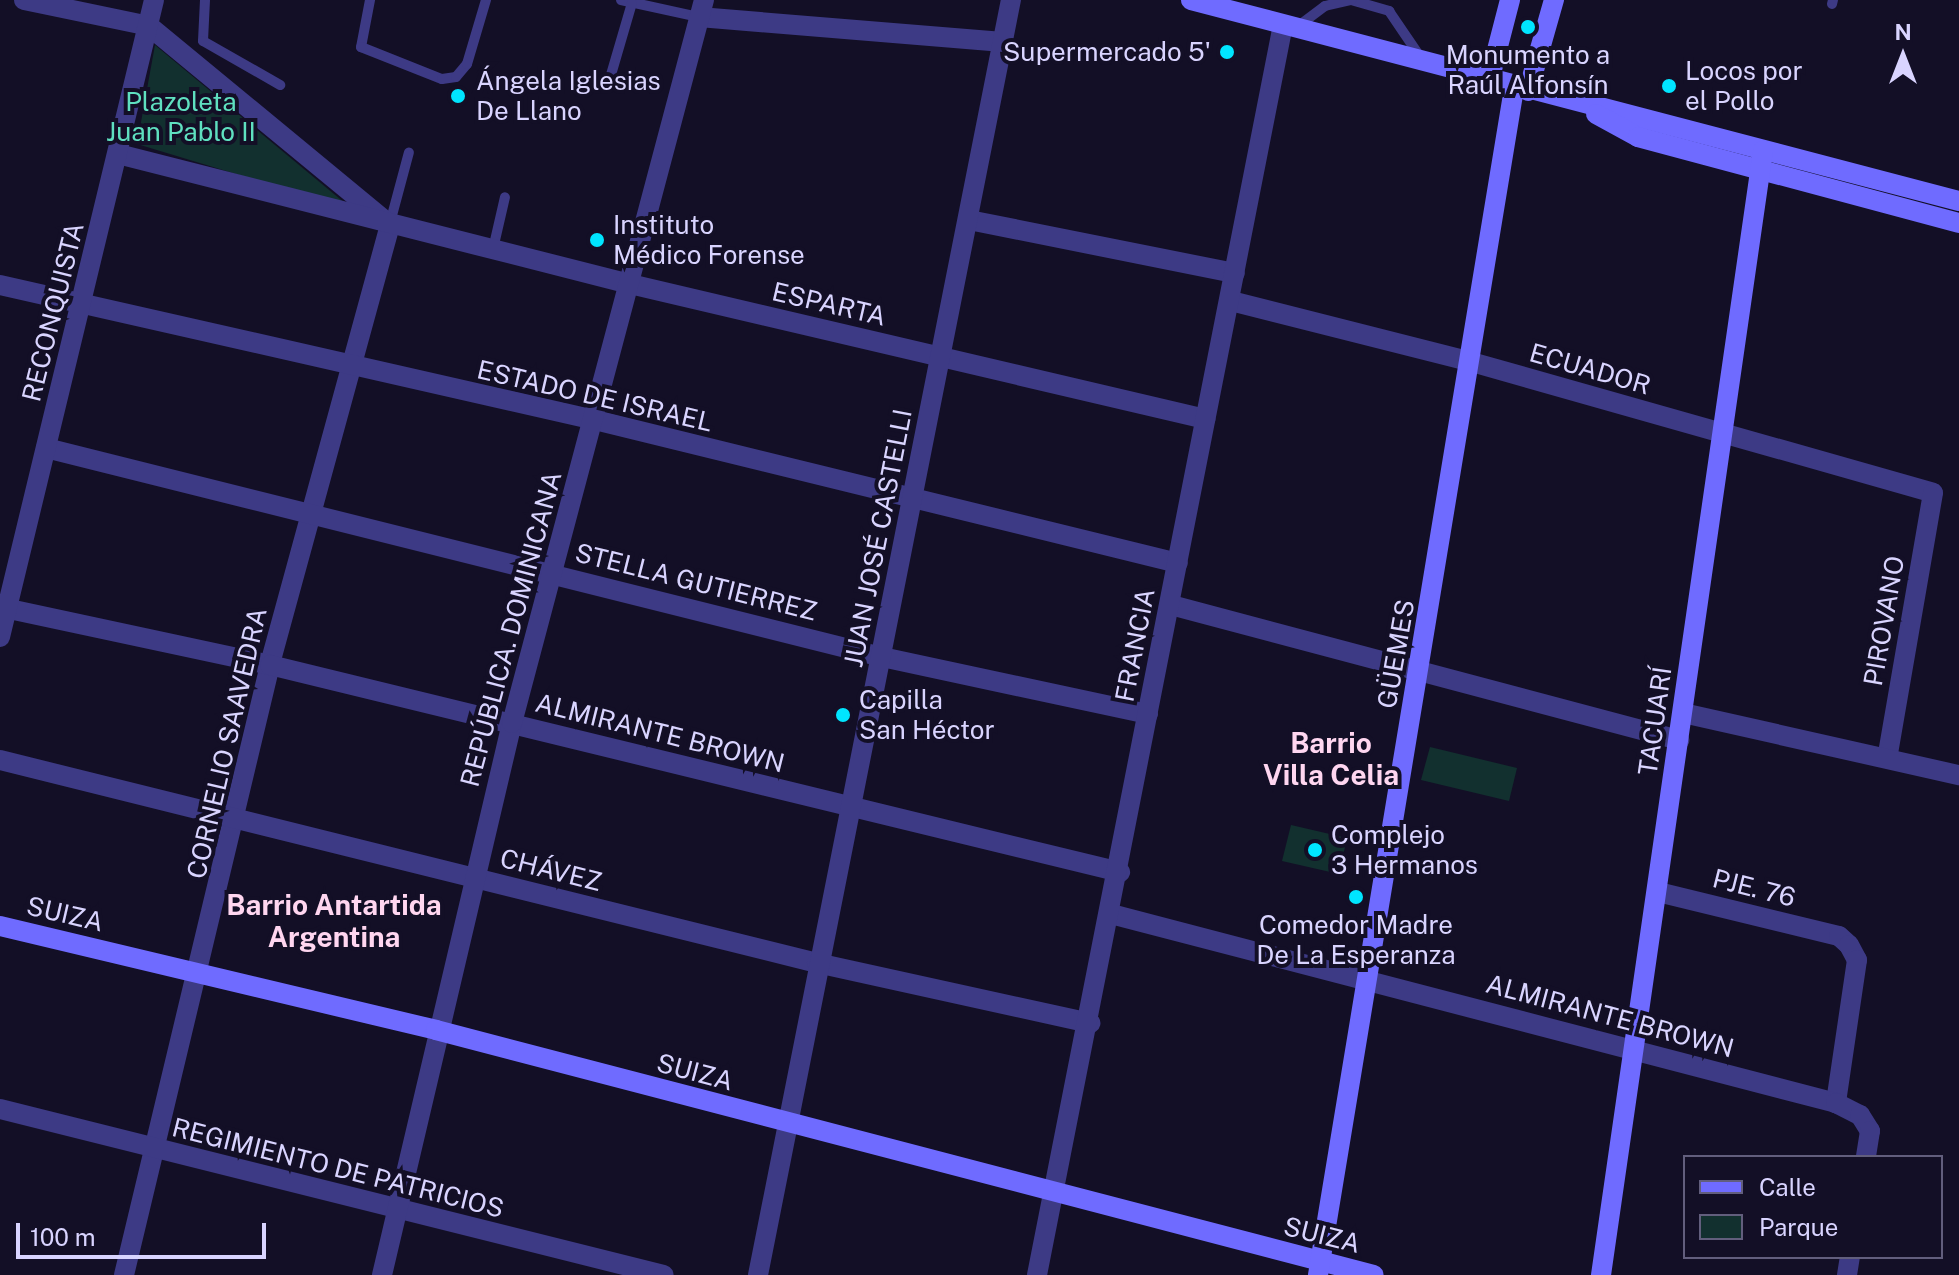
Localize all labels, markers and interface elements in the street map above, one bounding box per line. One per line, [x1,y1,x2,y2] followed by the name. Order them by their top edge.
[1863,16,1943,96] north arrow
[1519,18,1537,36] marker: Monumento a Raúl Alfonsín
[1894,19,1912,45] text: N
[1003,36,1211,68] place label: Supermercado 5'
[1446,39,1610,100] place label: Monumento a Raúl Alfonsín
[1218,43,1236,61] marker: Supermercado 5'
[1685,55,1803,116] place label: Locos por el Pollo
[476,65,661,126] place label: Ángela Iglesias De Llano
[1660,77,1678,95] marker: Locos por el Pollo
[447,85,469,107] marker: Ángela Iglesias De Llano
[106,86,256,148] park label: Plazoleta Juan Pablo II
[613,209,805,270] place label: Instituto Médico Forense
[16,219,90,405] street label: RECONQUISTA
[588,231,606,249] marker: Instituto Médico Forense
[769,276,889,332] street label: ESPARTA
[1526,337,1654,401] street label: ECUADOR
[474,354,716,438] street label: ESTADO DE ISRAEL
[838,406,918,670] street label: JUAN JOSÉ CASTELLI
[454,468,568,790] street label: REPÚBLICA. DOMINICANA
[572,537,820,627] street label: STELLA GUTIERREZ
[1857,554,1911,688] street label: PIROVANO
[1109,586,1161,704] street label: FRANCIA
[1371,597,1421,711] street label: GÜEMES
[181,604,273,882] street label: CORNELIO SAAVEDRA
[1632,665,1678,777] street label: TACUARÍ
[859,684,995,746] place label: Capilla San Héctor
[532,687,788,779] street label: ALMIRANTE BROWN
[834,706,852,724] marker: Capilla San Héctor
[1263,726,1399,792] district label: Barrio Villa Celia
[1331,819,1478,880] place label: Complejo 3 Hermanos
[1306,841,1324,859] marker: Complejo 3 Hermanos
[497,842,605,898] street label: CHÁVEZ
[1709,863,1799,913] street label: PJE. 76
[226,888,442,954] district label: Barrio Antartida Argentina
[1347,888,1365,906] marker: Comedor Madre De La Esperanza
[23,890,107,938] street label: SUIZA
[1256,909,1456,970] place label: Comedor Madre De La Esperanza
[1483,968,1737,1064] street label: ALMIRANTE BROWN
[653,1047,737,1097] street label: SUIZA
[169,1112,507,1224] street label: REGIMIENTO DE PATRICIOS
[1683,1155,1943,1259] legend
[1759,1173,1816,1201] text: Calle
[20,1207,270,1257] scale bar
[1280,1210,1364,1260] street label: SUIZA
[1759,1213,1838,1241] text: Parque
[30,1223,96,1251] text: 100 m

